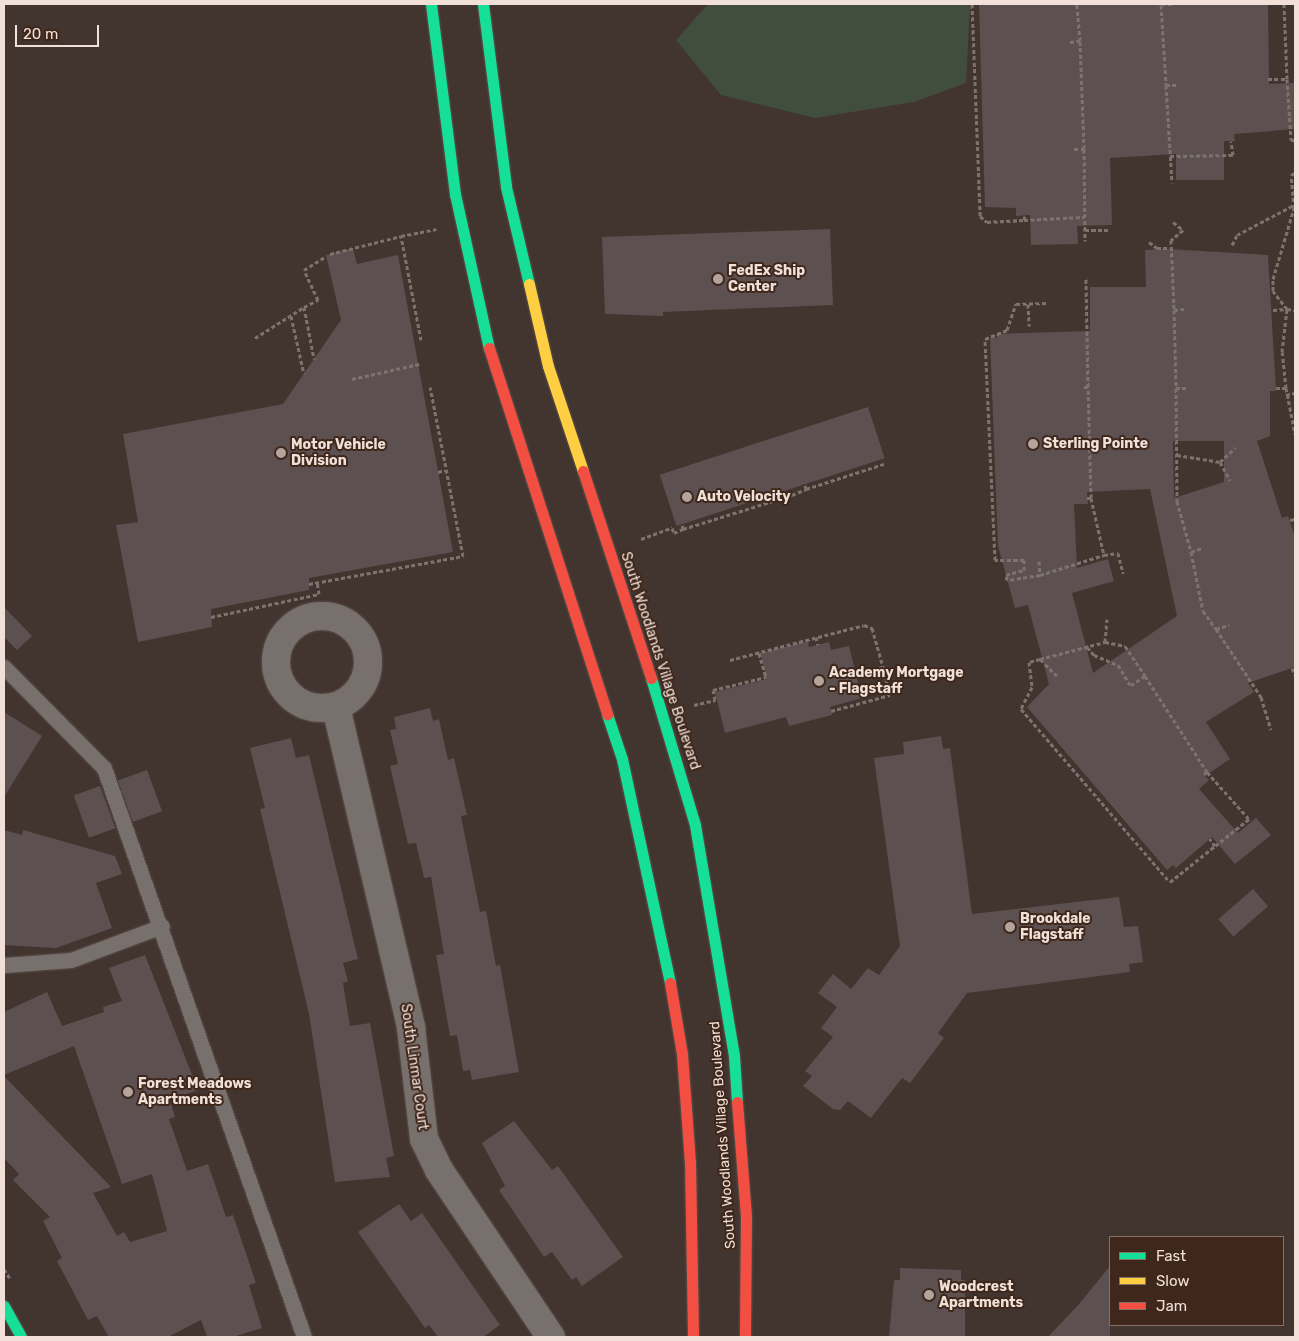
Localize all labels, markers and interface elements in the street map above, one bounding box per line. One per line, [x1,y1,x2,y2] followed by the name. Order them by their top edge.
[18,15,101,47] scale bar
[23,25,58,43] text: 20 m
[728,263,805,296] place label: FedEx Ship Center
[712,273,724,285] marker: FedEx Ship Center
[1043,436,1148,452] place label: Sterling Pointe
[291,437,386,470] place label: Motor Vehicle Division
[1027,438,1039,450] marker: Sterling Pointe
[275,447,287,459] marker: Motor Vehicle Division
[697,489,791,505] place label: Auto Velocity
[681,491,693,503] marker: Auto Velocity
[617,550,703,772] street label: South Woodlands Village Boulevard
[829,665,964,698] place label: Academy Mortgage - Flagstaff
[813,675,825,687] marker: Academy Mortgage - Flagstaff
[1020,911,1091,944] place label: Brookdale Flagstaff
[1004,921,1016,933] marker: Brookdale Flagstaff
[397,1003,431,1131] street label: South Linmar Court
[707,1020,739,1250] street label: South Woodlands Village Boulevard
[138,1076,252,1108] place label: Forest Meadows Apartments
[122,1086,134,1098] marker: Forest Meadows Apartments
[1109,1236,1284,1326] legend
[1156,1247,1186,1265] text: Fast
[1156,1272,1189,1290] text: Slow
[939,1279,1023,1311] place label: Woodcrest Apartments
[923,1289,935,1301] marker: Woodcrest Apartments
[1156,1297,1187,1315] text: Jam

